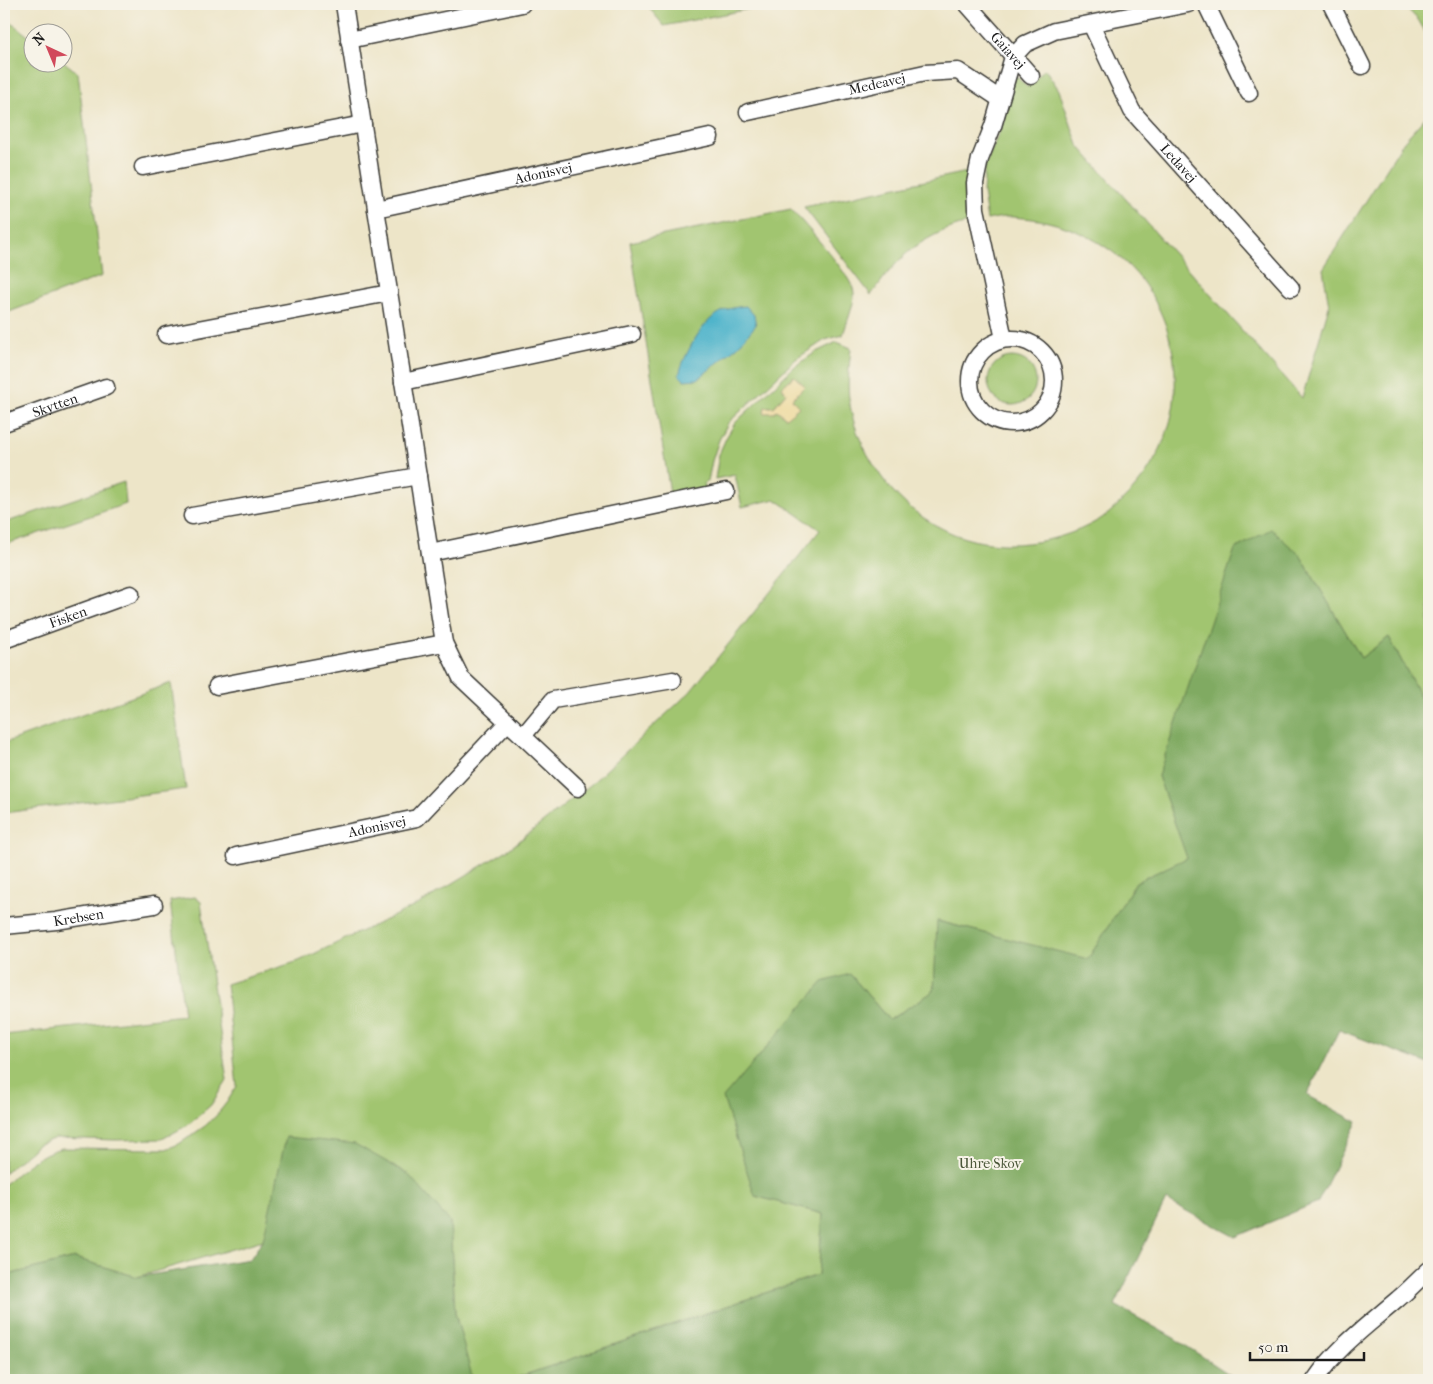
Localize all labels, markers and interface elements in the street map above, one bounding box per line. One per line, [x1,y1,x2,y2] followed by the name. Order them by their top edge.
[22,22,72,72] north arrow
[30,29,49,49] text: N
[987,29,1029,73] street label: Gaiavej
[847,70,907,99] street label: Medeavej
[1156,140,1200,186] street label: Ledavej
[512,159,574,188] street label: Adonisvej
[30,390,80,421] street label: Skytten
[47,603,89,632] street label: Fisken
[346,813,407,841] street label: Adonisvej
[52,905,105,930] street label: Krebsen
[959,1155,1022,1172] park label: Uhre Skov
[1250,1329,1364,1361] scale bar
[1258,1338,1289,1356] text: 50 m

